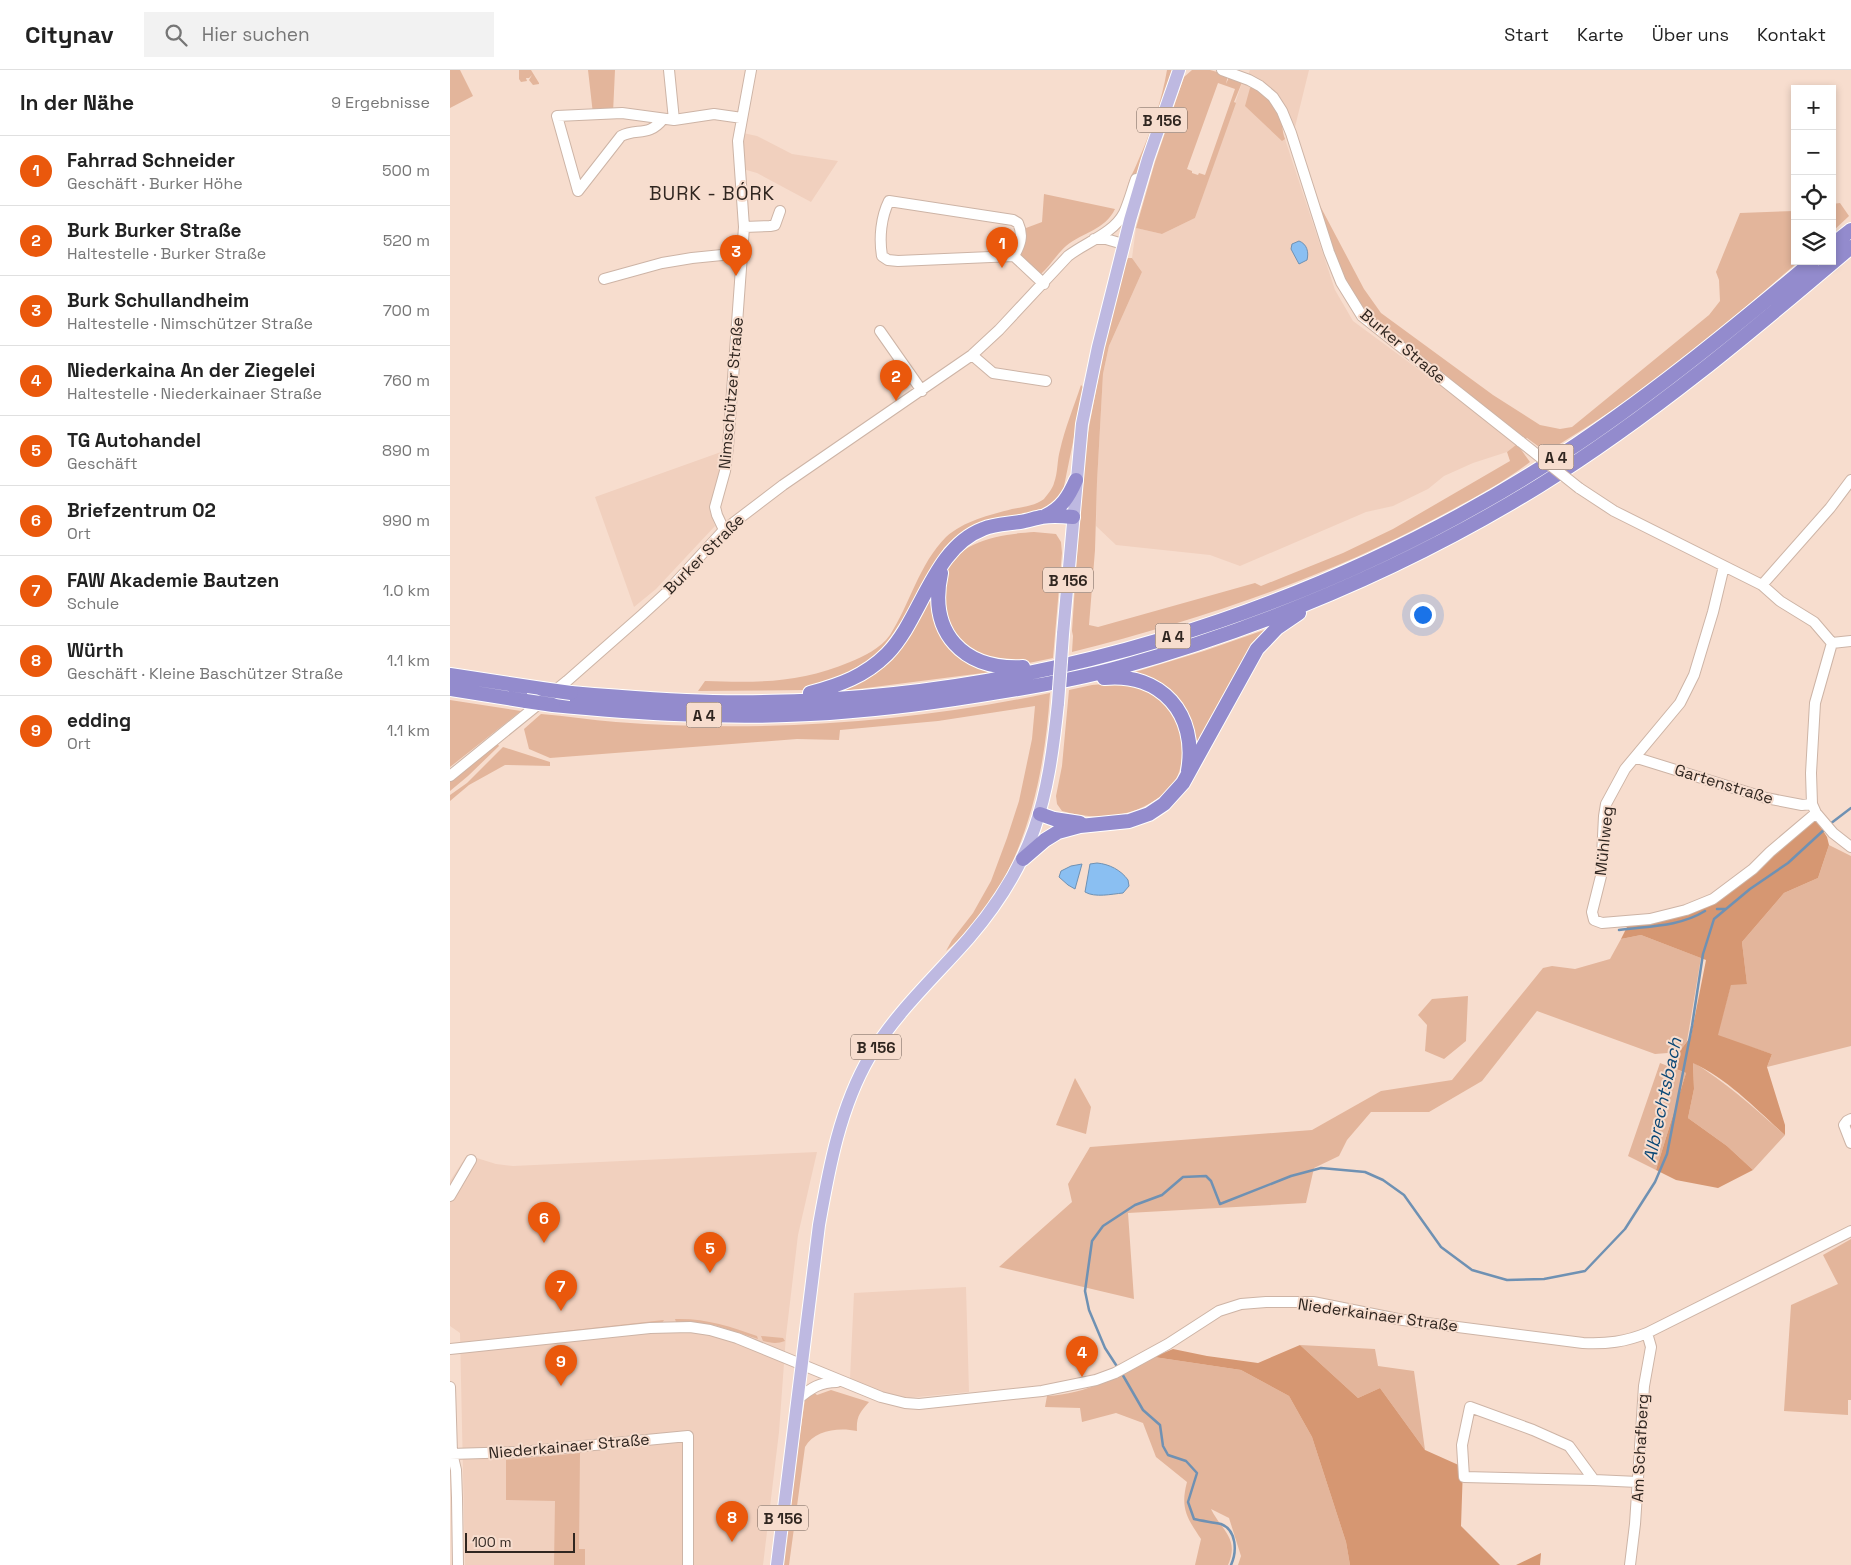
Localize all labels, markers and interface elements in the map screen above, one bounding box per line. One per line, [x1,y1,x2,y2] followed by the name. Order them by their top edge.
[144,12,494,57] search box
[25,19,114,50] text: Citynav
[162,21,190,49] icon: search
[202,22,310,47] text: Hier suchen
[1504,23,1549,46] text: Start
[1577,23,1624,46] text: Karte
[1652,23,1729,46] text: Über uns
[1757,23,1826,46] text: Kontakt
[1791,85,1836,265] map controls
[1791,85,1836,130] button: +
[20,89,134,116] text: In der Nähe
[331,92,430,113] text: 9 Ergebnisse
[1137,108,1187,132] road number: B 156
[1791,130,1836,175] button: −
[67,148,235,173] text: Fahrrad Schneider
[32,160,40,181] text: 1
[382,160,430,181] text: 500 m
[67,173,243,194] text: Geschäft · Burker Höhe
[1791,175,1836,220] button: locate
[649,181,775,206] district label: BURK - BÓRK
[67,218,241,243] text: Burk Burker Straße
[1791,220,1836,265] button: layers
[986,227,1018,268] pin: 1
[31,230,41,251] text: 2
[383,230,430,251] text: 520 m
[720,235,752,276] pin: 3
[67,243,266,264] text: Haltestelle · Burker Straße
[67,288,249,313] text: Burk Schullandheim
[31,300,41,321] text: 3
[383,300,430,321] text: 700 m
[1356,304,1450,388] street label: Burker Straße
[67,313,313,334] text: Haltestelle · Nimschützer Straße
[714,316,748,470] street label: Nimschützer Straße
[67,358,315,383] text: Niederkaina An der Ziegelei
[880,360,912,401] pin: 2
[31,370,41,391] text: 4
[383,370,430,391] text: 760 m
[67,383,322,404] text: Haltestelle · Niederkainaer Straße
[67,428,201,453] text: TG Autohandel
[31,440,41,461] text: 5
[382,440,430,461] text: 890 m
[1538,444,1574,470] road number: A 4
[67,453,138,474] text: Geschäft
[67,498,216,523] text: Briefzentrum 02
[659,509,749,599] street label: Burker Straße
[31,510,41,531] text: 6
[382,510,430,531] text: 990 m
[67,523,91,544] text: Ort
[67,568,279,593] text: FAW Akademie Bautzen
[1043,568,1093,592] road number: B 156
[32,580,40,601] text: 7
[383,580,430,601] text: 1.0 km
[67,593,119,614] text: Schule
[1410,602,1436,628] your location
[1156,624,1190,648] road number: A 4
[67,638,124,663] text: Würth
[31,650,41,671] text: 8
[387,650,430,671] text: 1.1 km
[67,663,343,684] text: Geschäft · Kleine Baschützer Straße
[686,702,722,728] road number: A 4
[67,708,131,733] text: edding
[31,720,41,741] text: 9
[387,720,430,741] text: 1.1 km
[67,733,91,754] text: Ort
[1672,759,1776,809] street label: Gartenstraße
[1590,805,1618,877] street label: Mühlweg
[851,1034,901,1060] road number: B 156
[1638,1034,1687,1165] water label: Albrechtsbach
[528,1202,560,1243] pin: 6
[694,1232,726,1273] pin: 5
[545,1270,577,1311] pin: 7
[1297,1293,1459,1337] street label: Niederkainaer Straße
[1066,1336,1098,1377] pin: 4
[545,1345,577,1386] pin: 9
[1627,1393,1653,1503] street label: Am Schafberg
[488,1429,650,1463] street label: Niederkainaer Straße
[716,1501,748,1542] pin: 8
[758,1506,808,1530] road number: B 156
[465,1530,575,1553] scale bar
[472,1533,511,1551] text: 100 m

